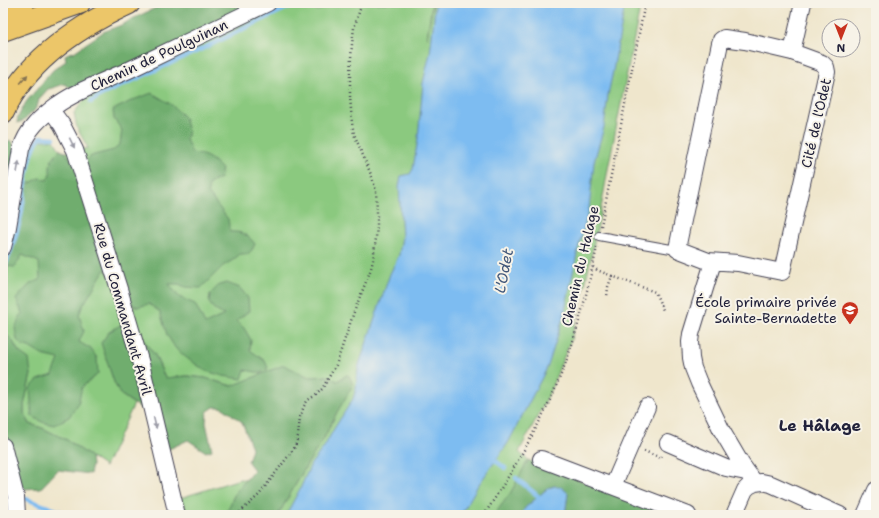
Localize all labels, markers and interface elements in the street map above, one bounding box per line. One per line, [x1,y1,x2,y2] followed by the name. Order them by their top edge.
[87,15,231,95] street label: Chemin de Poulguinan
[821,18,861,58] north arrow
[836,40,845,55] text: N
[20,74,29,85] one-way arrow
[797,76,835,170] street label: Cité de l'Odet
[68,137,75,149] one-way arrow
[15,161,21,173] one-way arrow
[557,204,603,328] street label: Chemin du Halage
[90,221,156,398] street label: Rue du Commandant Avril
[490,247,518,295] water label: L'Odet
[695,293,837,327] place label: École primaire privée Sainte-Bernadette
[840,300,860,325] school or university icon: École primaire privée Sainte-Bernadette
[779,415,862,436] district label: Le Hâlage
[153,417,159,429] one-way arrow

